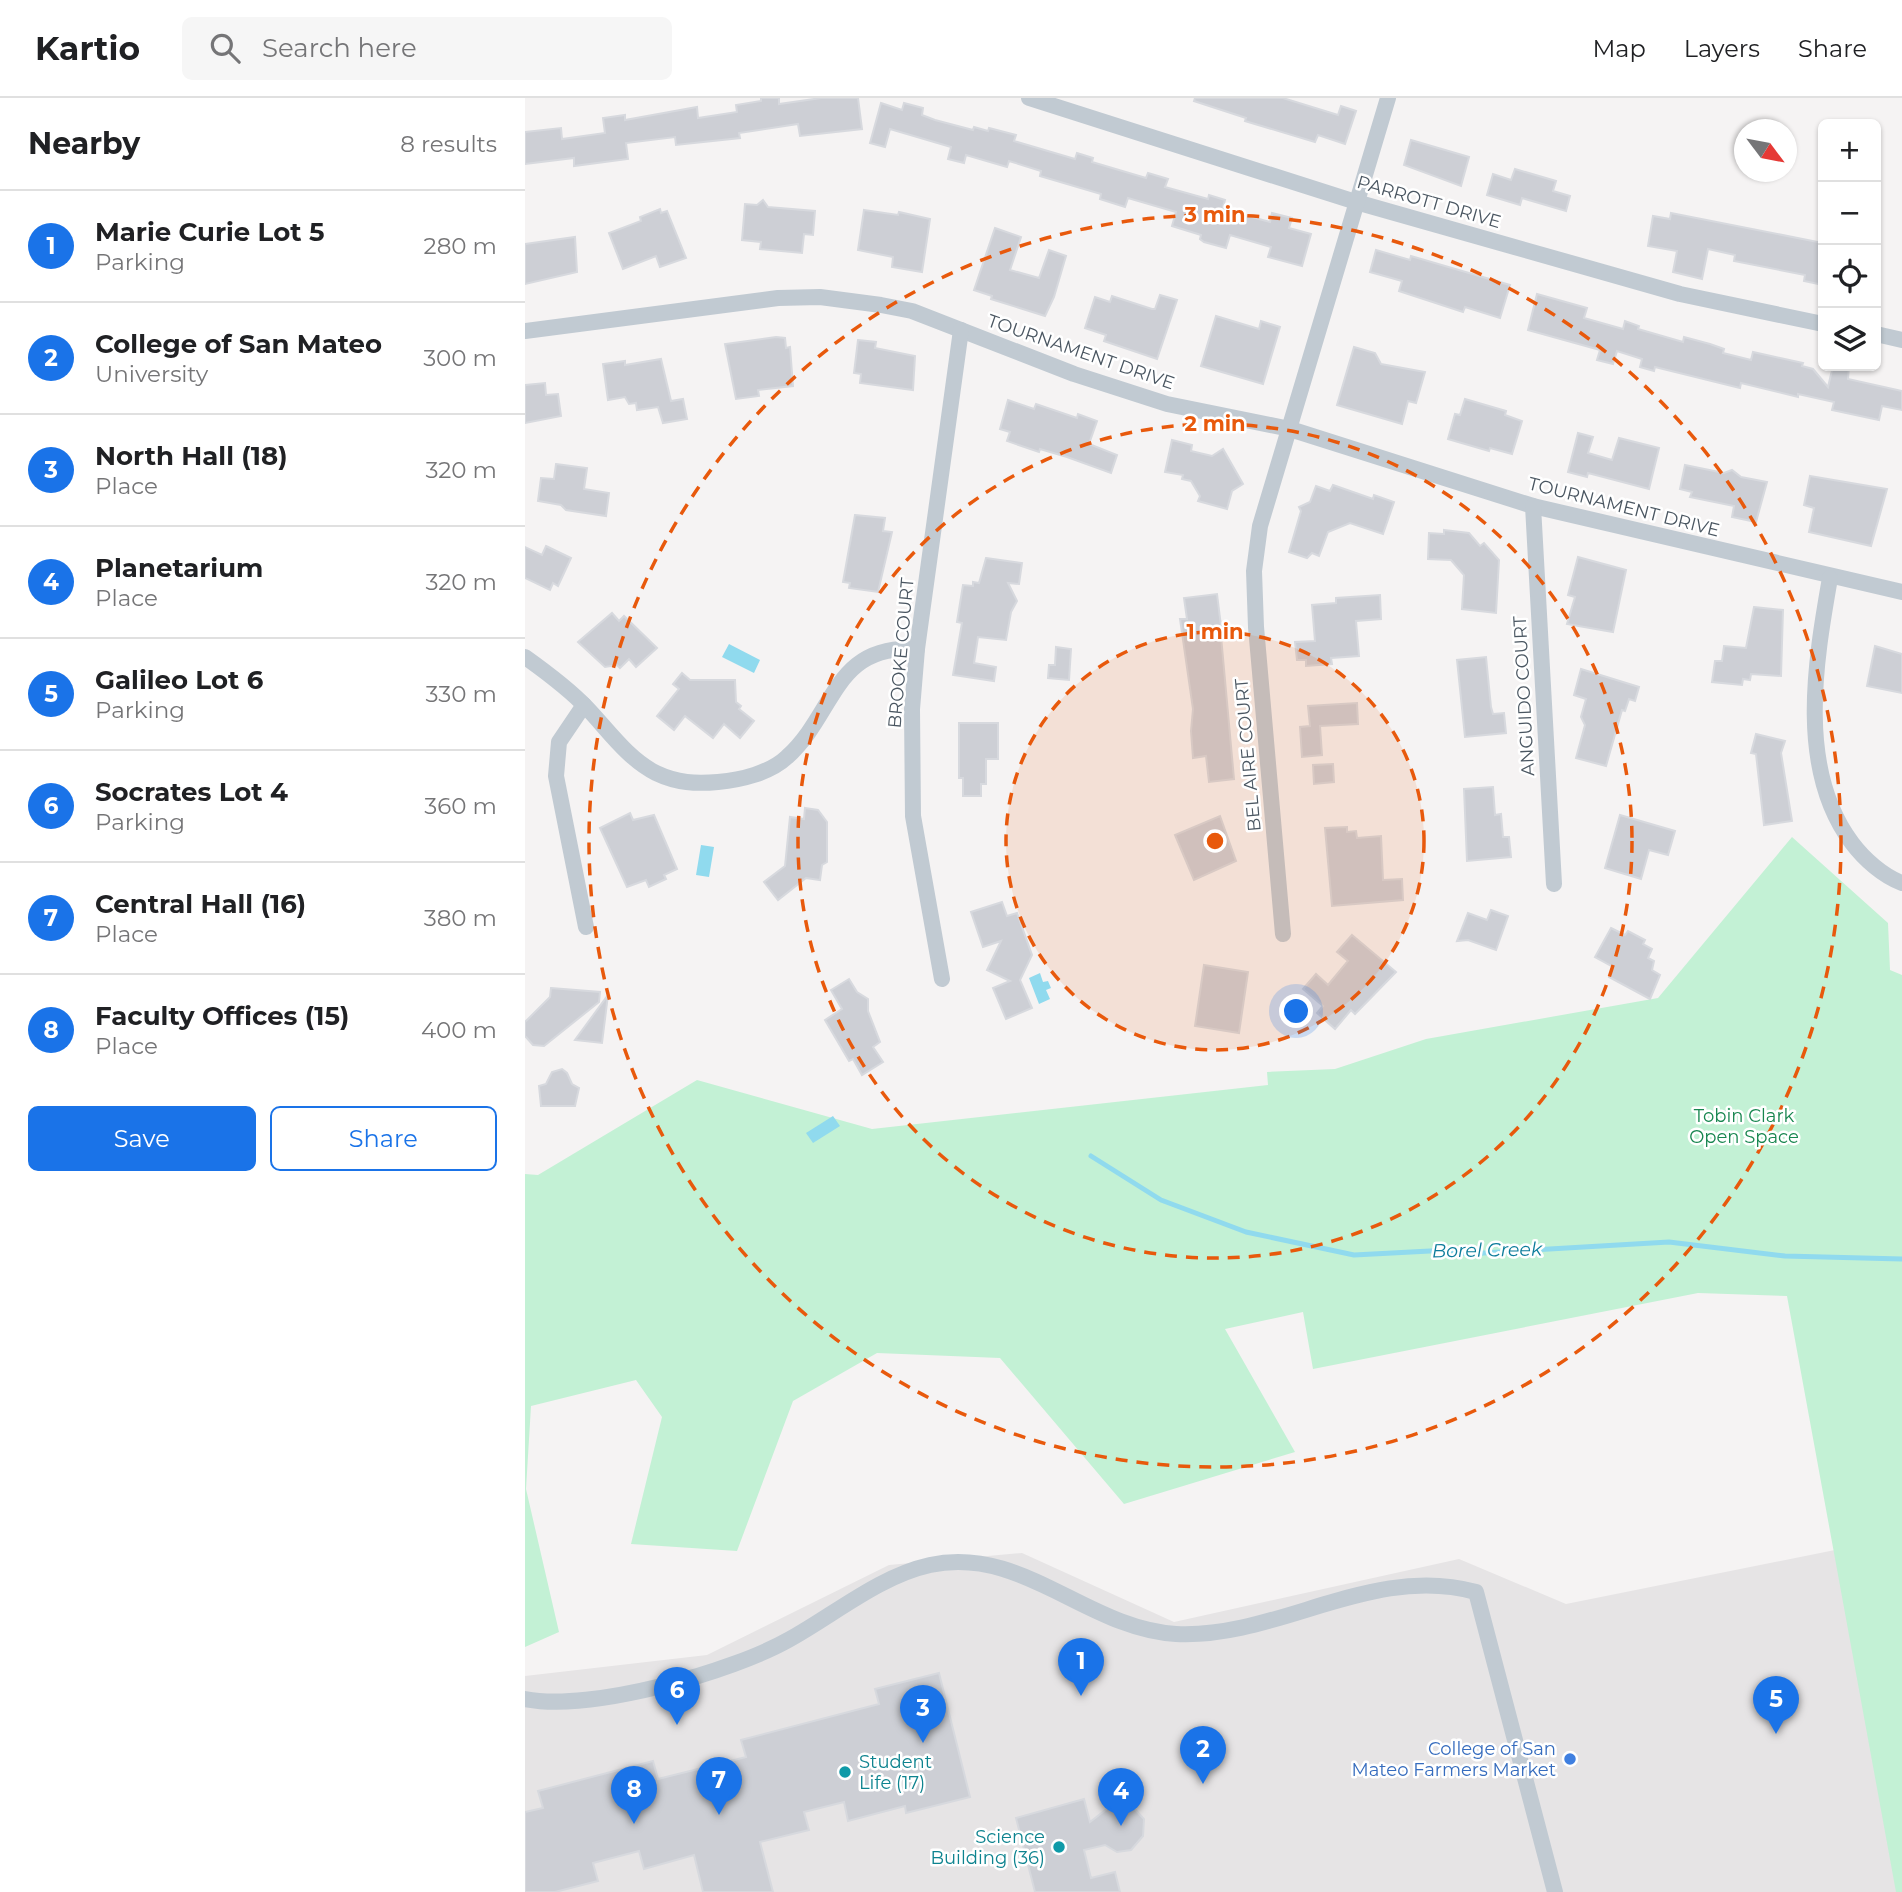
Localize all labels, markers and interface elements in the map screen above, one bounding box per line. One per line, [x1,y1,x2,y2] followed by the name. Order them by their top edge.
[182,17,672,80] search box
[35,28,140,68] text: Kartio
[206,29,244,67] icon: search
[262,32,417,64] text: Search here
[1592,34,1646,63] text: Map
[1684,34,1760,63] text: Layers
[1798,34,1867,63] text: Share
[1734,119,1797,182] north arrow
[1818,119,1881,371] map controls
[1818,119,1881,182] button: +
[28,125,140,162] text: Nearby
[400,130,497,158] text: 8 results
[1354,171,1504,233] street label: PARROTT DRIVE
[1818,182,1881,245] button: −
[1183,202,1246,227] text: 3 min
[95,216,324,248] text: Marie Curie Lot 5
[46,232,56,260] text: 1
[424,232,497,260] text: 280 m
[1818,245,1881,308] button: locate
[95,248,185,276] text: Parking
[1818,308,1881,371] button: layers
[985,310,1177,394] street label: TOURNAMENT DRIVE
[95,328,382,360] text: College of San Mateo
[44,344,58,372] text: 2
[423,344,497,372] text: 300 m
[95,360,208,388] text: University
[1184,411,1246,436] text: 2 min
[95,440,288,472] text: North Hall (18)
[44,456,58,484] text: 3
[425,456,497,484] text: 320 m
[95,472,158,500] text: Place
[1526,473,1722,541] street label: TOURNAMENT DRIVE
[95,552,263,584] text: Planetarium
[43,568,59,596] text: 4
[425,568,497,596] text: 320 m
[883,576,919,729] street label: BROOKE COURT
[95,584,158,612] text: Place
[1509,615,1539,777] street label: ANGUIDO COURT
[1186,619,1244,644] text: 1 min
[95,664,263,696] text: Galileo Lot 6
[1230,677,1266,833] street label: BEL AIRE COURT
[44,680,58,708] text: 5
[426,680,497,708] text: 330 m
[95,696,185,724] text: Parking
[95,776,288,808] text: Socrates Lot 4
[44,792,58,820] text: 6
[424,792,497,820] text: 360 m
[95,808,185,836] text: Parking
[1203,829,1227,853] centre of rings
[95,888,306,920] text: Central Hall (16)
[44,904,58,932] text: 7
[424,904,497,932] text: 380 m
[95,920,158,948] text: Place
[1279,994,1313,1028] your location
[95,1000,349,1032] text: Faculty Offices (15)
[43,1016,59,1044] text: 8
[421,1016,497,1044] text: 400 m
[95,1032,158,1060] text: Place
[1689,1105,1799,1148] park label: Tobin Clark Open Space
[28,1106,256,1171] button: Save
[270,1106,497,1171] button: Share
[1432,1238,1543,1262] water label: Borel Creek
[1058,1638,1104,1696] pin: 1
[654,1667,700,1725] pin: 6
[1753,1676,1799,1734] pin: 5
[900,1685,946,1743] pin: 3
[1180,1726,1226,1784] pin: 2
[1352,1738,1556,1781] place label: College of San Mateo Farmers Market
[859,1751,932,1794] place label: Student Life (17)
[1562,1751,1578,1767] marker: College of San Mateo Farmers Market
[696,1757,742,1815] pin: 7
[837,1764,853,1780] marker: Student Life (17)
[611,1766,657,1824] pin: 8
[1098,1768,1144,1826] pin: 4
[930,1826,1045,1869] place label: Science Building (36)
[1051,1839,1067,1855] marker: Science Building (36)

